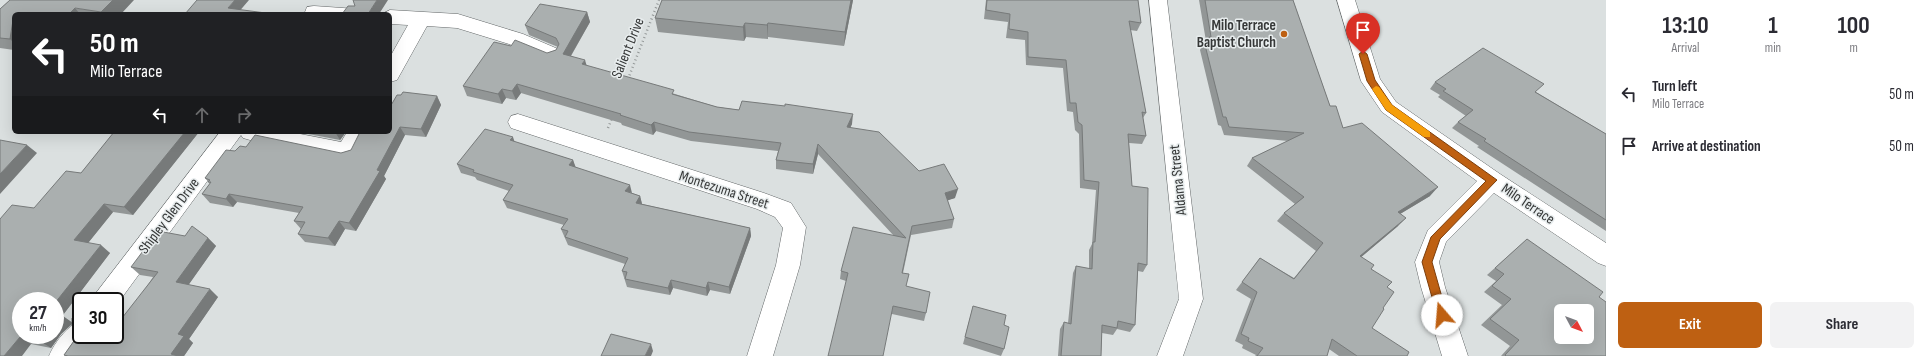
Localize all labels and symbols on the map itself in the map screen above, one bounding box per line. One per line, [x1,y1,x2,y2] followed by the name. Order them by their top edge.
[1346,13,1380,54] pin
[607,15,649,81] street label: Salient Drive
[1197,16,1276,52] place label: Milo Terrace Baptist Church
[1279,29,1289,39] marker: Milo Terrace Baptist Church
[1165,143,1191,217] street label: Aldama Street
[677,167,772,214] street label: Montezuma Street
[134,174,204,258] street label: Shipley Glen Drive
[1498,179,1558,229] street label: Milo Terrace
[72,292,124,344] speed limit sign: 30
[1421,294,1463,336] position arrow
[1554,304,1594,344] north arrow

